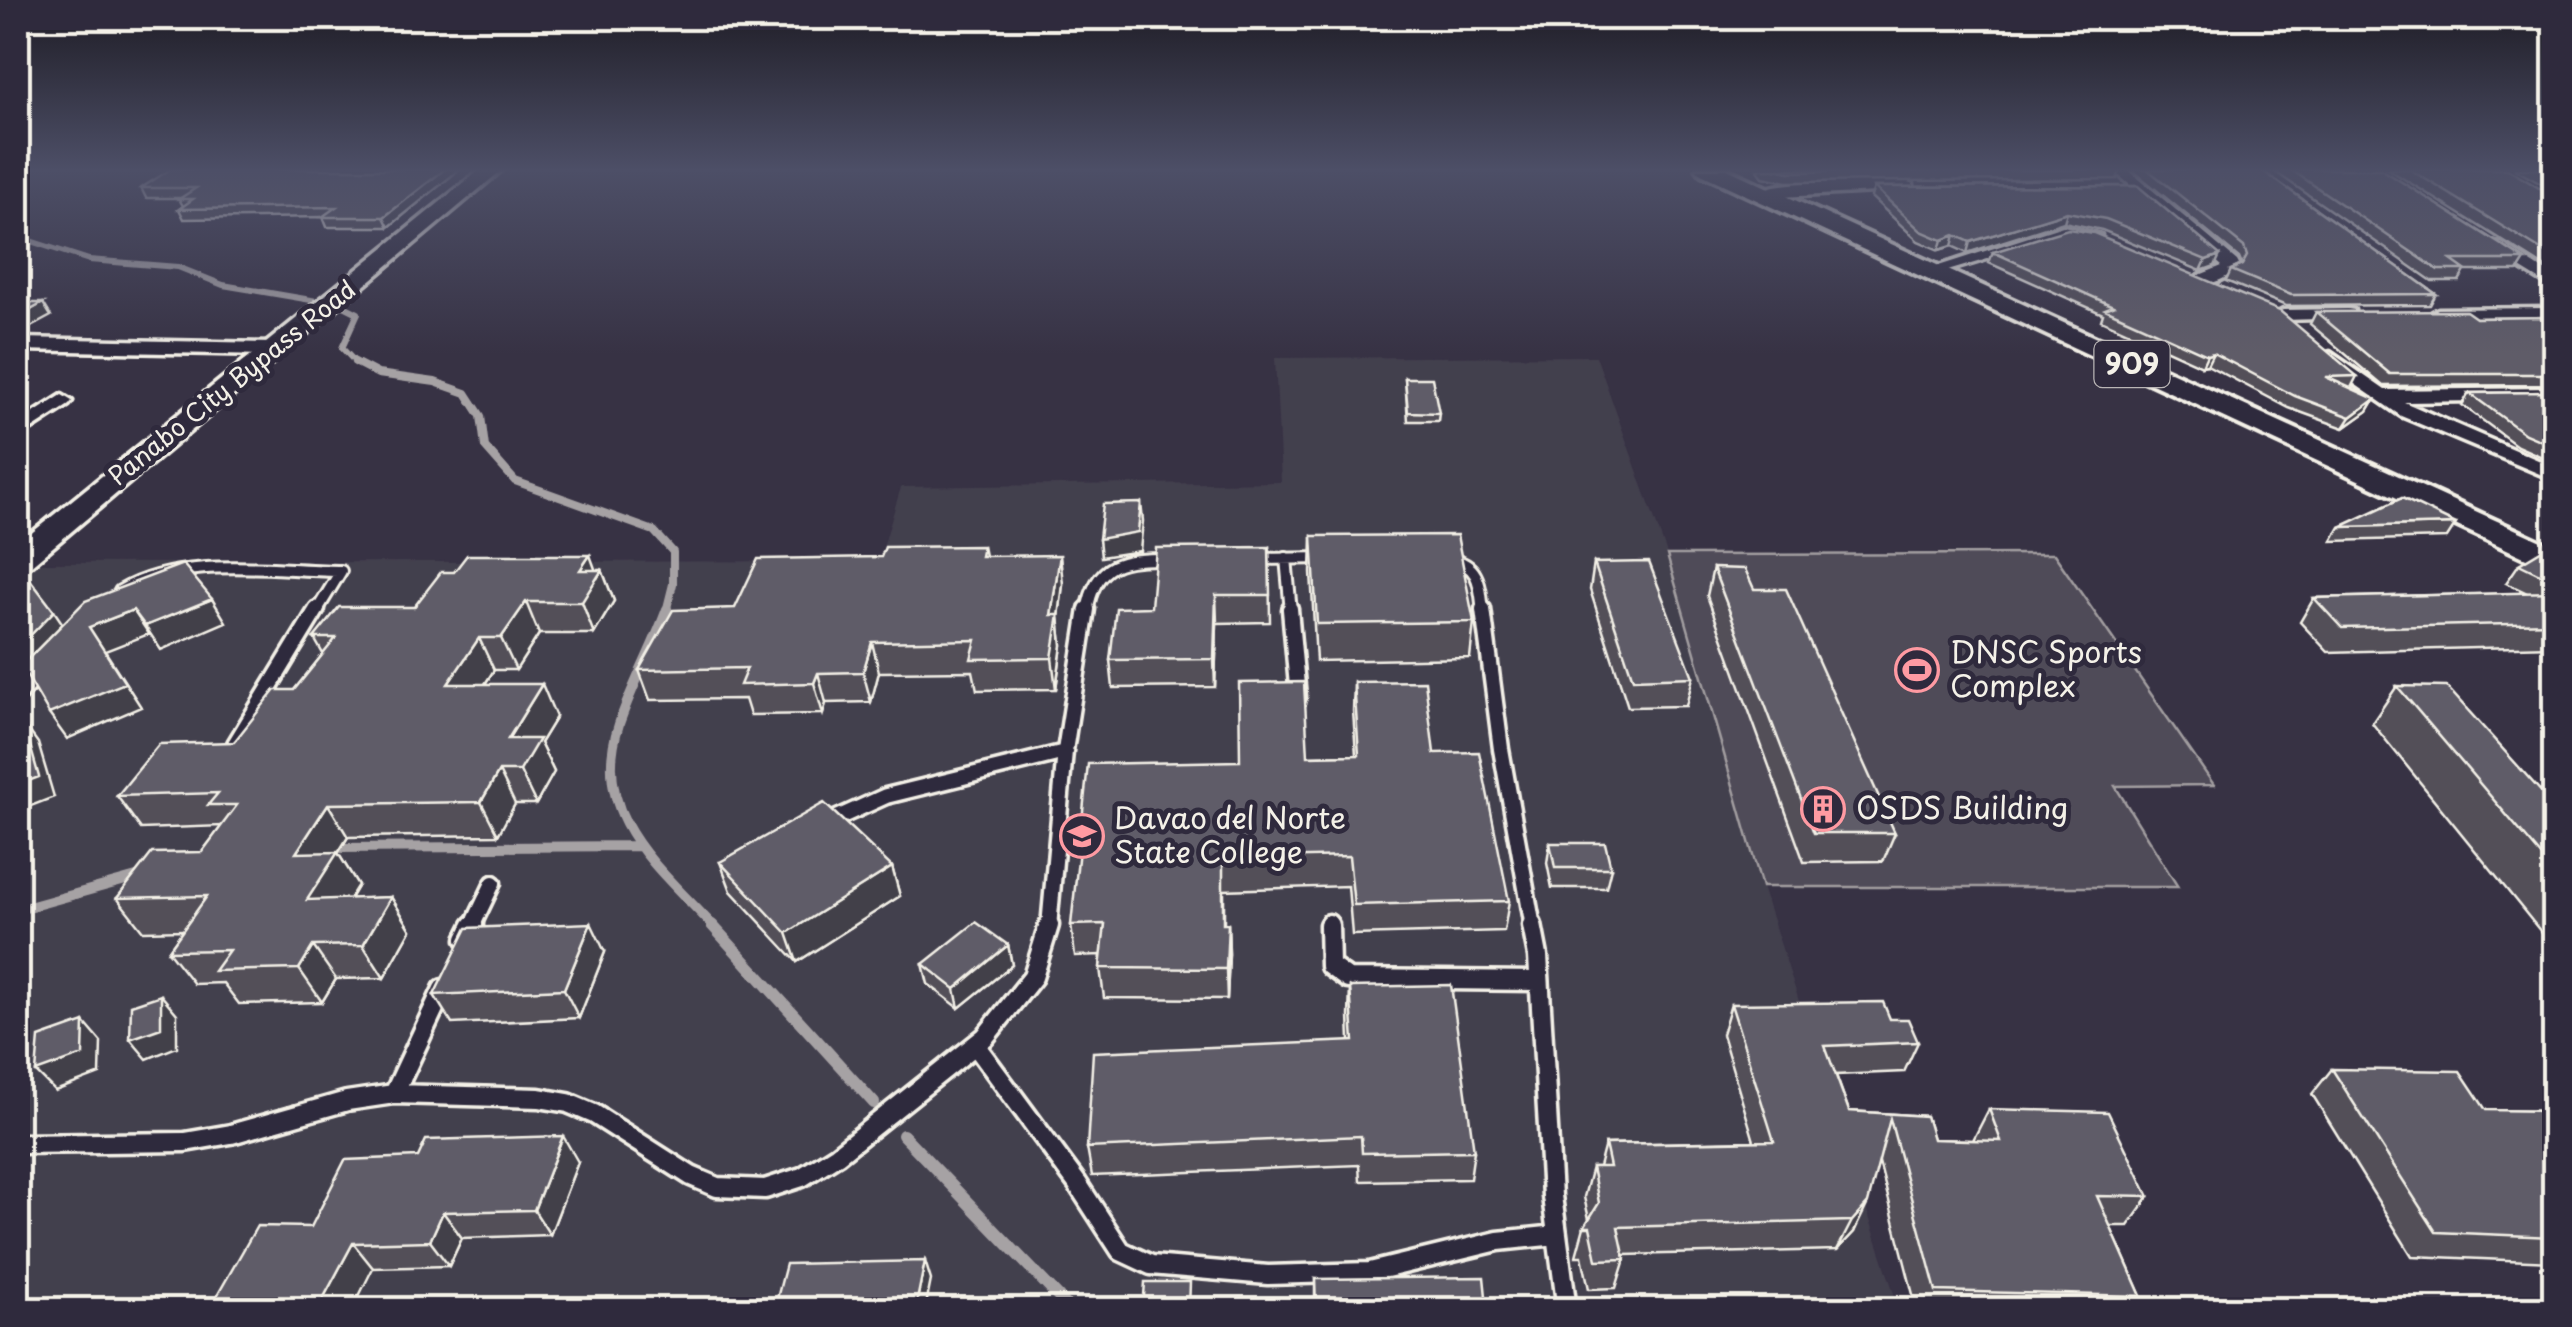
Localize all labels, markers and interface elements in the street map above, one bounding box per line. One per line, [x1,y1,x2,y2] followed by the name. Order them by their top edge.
[99,270,363,494] street label: Panabo City Bypass Road
[2094,341,2170,387] road number: 909
[1950,628,2142,707] place label: DNSC Sports Complex
[1894,647,1940,693] sports icon: DNSC Sports Complex
[1856,784,2068,829] place label: OSDS Building
[1800,786,1846,832] building icon: OSDS Building
[1114,794,1346,873] place label: Davao del Norte State College
[1059,813,1105,859] school or university icon: Davao del Norte State College

